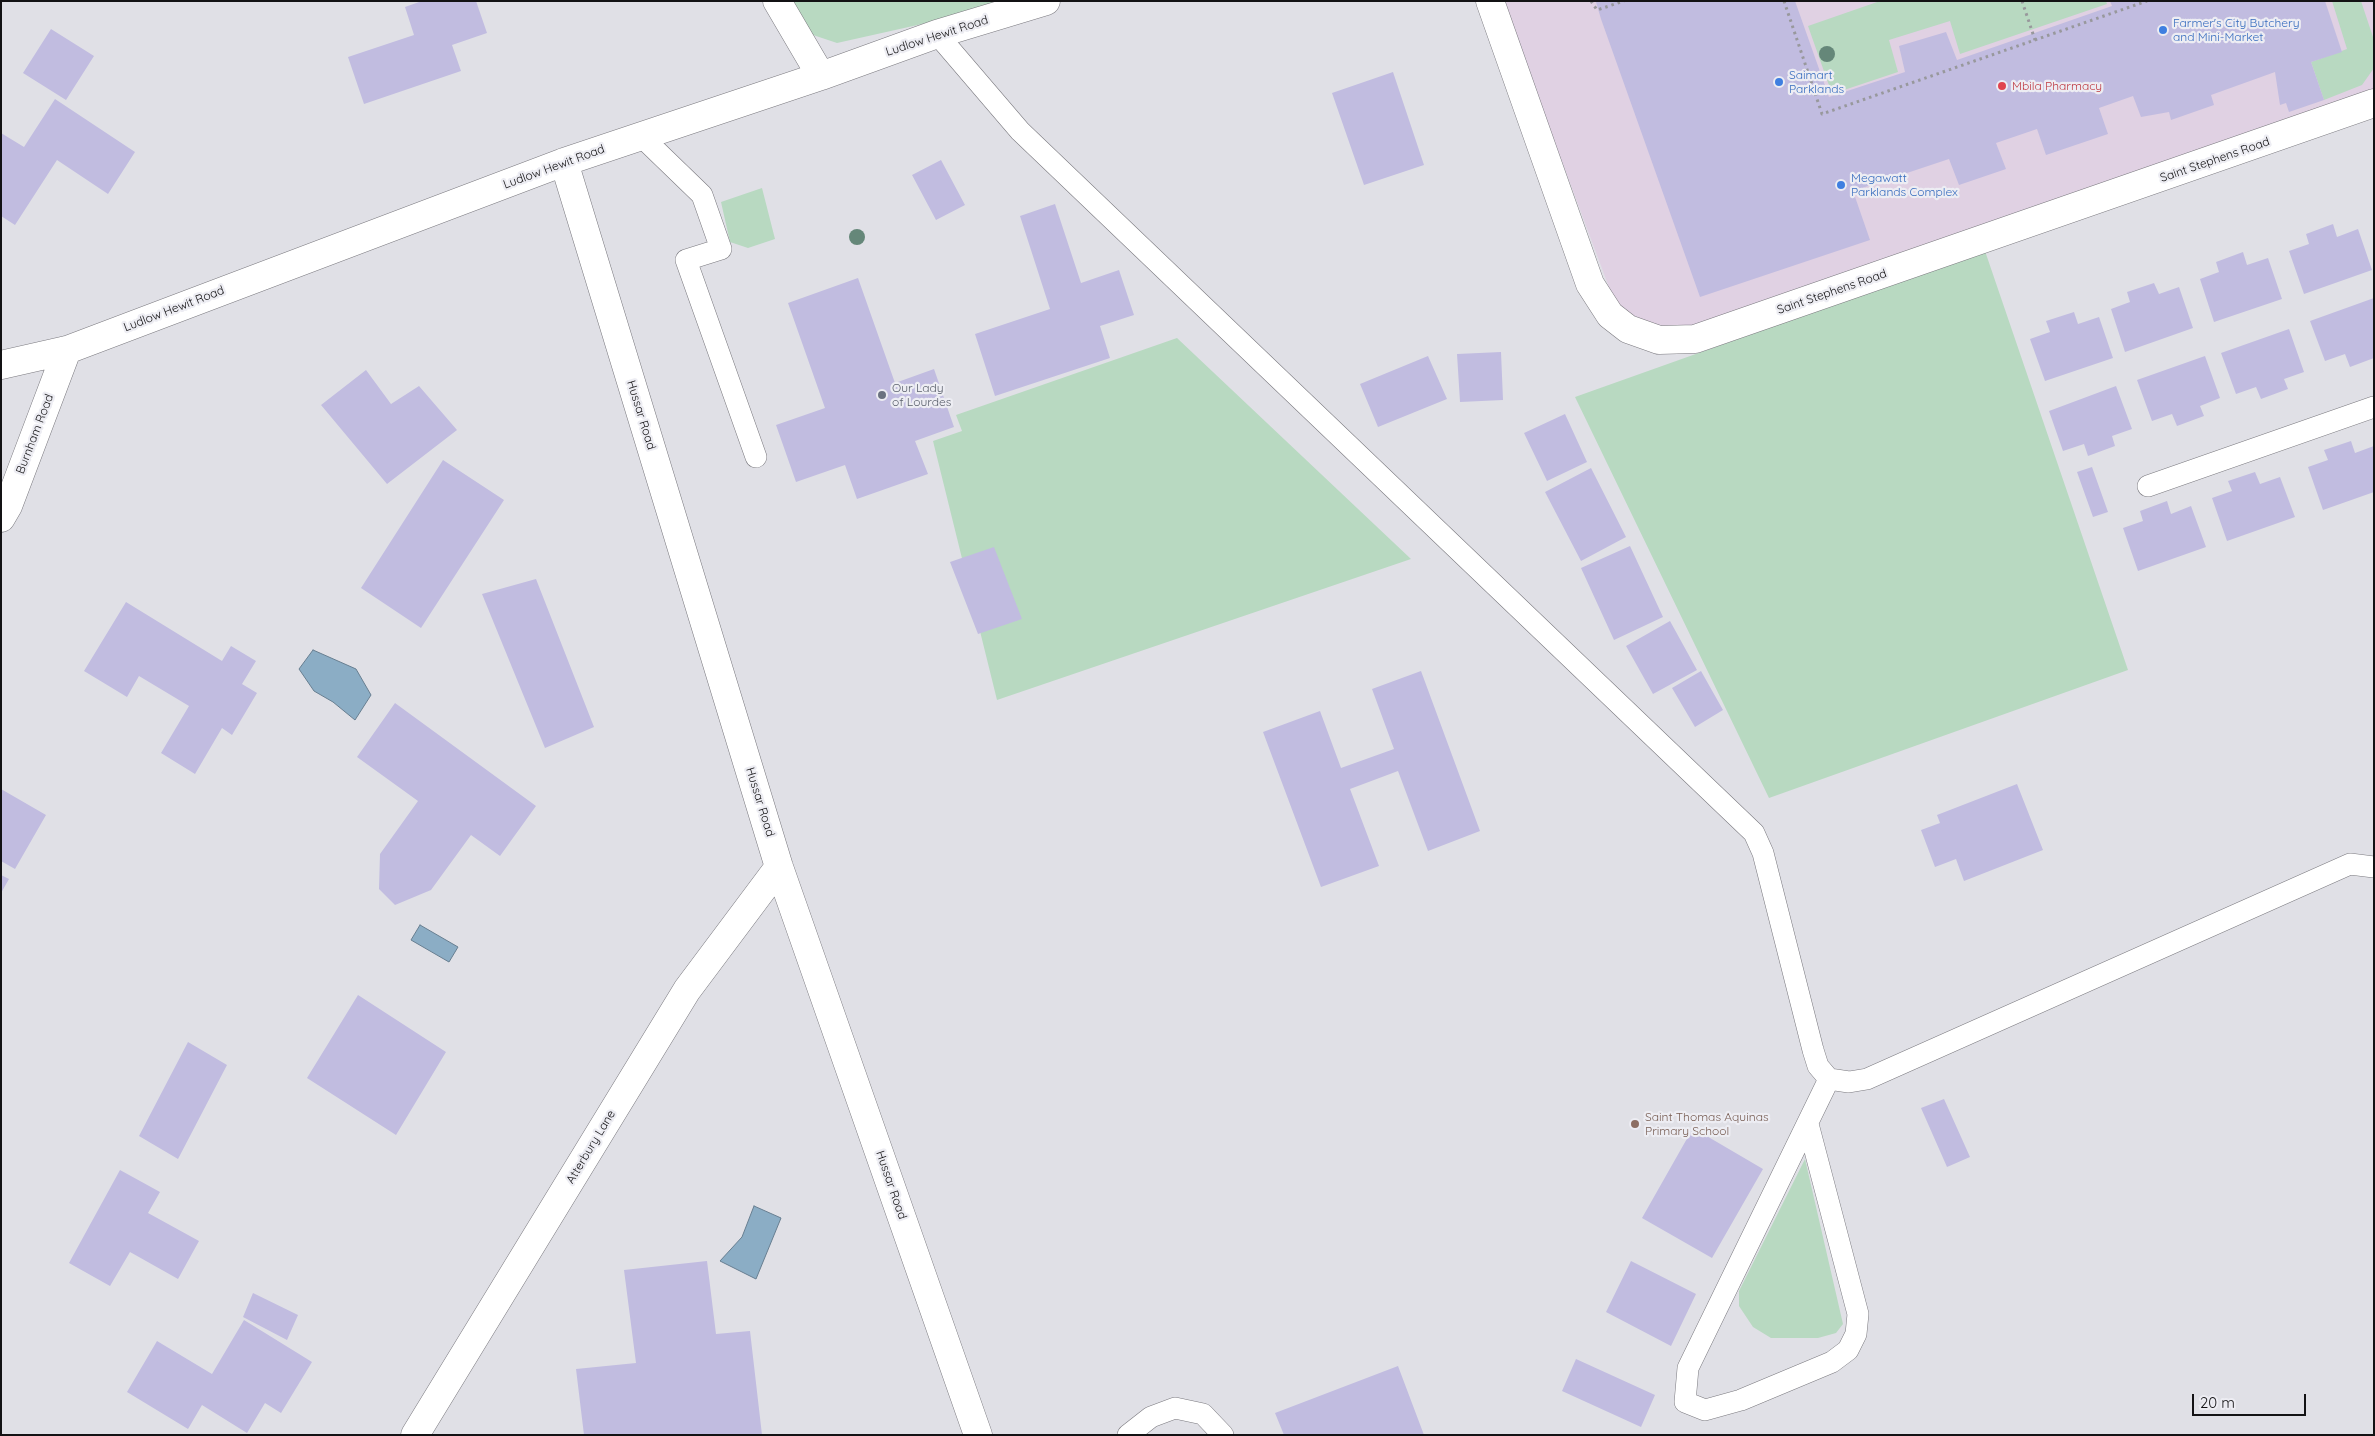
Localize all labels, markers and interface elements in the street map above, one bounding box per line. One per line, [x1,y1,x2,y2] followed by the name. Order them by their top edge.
[884,13,990,59] street label: Ludlow Hewit Road
[2173,16,2299,44] place label: Farmer's City Butchery and Mini-Market
[2157,24,2169,36] marker: Farmer's City Butchery and Mini-Market
[1789,68,1844,96] place label: Saimart Parklands
[1773,76,1785,88] marker: Saimart Parklands
[2012,79,2102,93] place label: Mbila Pharmacy
[1996,80,2008,92] marker: Mbila Pharmacy
[2158,134,2272,186] street label: Saint Stephens Road
[501,142,607,192] street label: Ludlow Hewit Road
[1851,171,1958,199] place label: Megawatt Parklands Complex
[1835,179,1847,191] marker: Megawatt Parklands Complex
[1775,266,1889,318] street label: Saint Stephens Road
[122,283,226,335] street label: Ludlow Hewit Road
[624,379,658,451] street label: Hussar Road
[892,381,951,409] place label: Our Lady of Lourdes
[876,389,888,401] marker: Our Lady of Lourdes
[13,392,57,476] street label: Burnham Road
[743,766,777,838] street label: Hussar Road
[563,1108,619,1186] street label: Atterbury Lane
[1645,1110,1769,1138] place label: Saint Thomas Aquinas Primary School
[1629,1118,1641,1130] marker: Saint Thomas Aquinas Primary School
[873,1149,909,1221] street label: Hussar Road
[2195,1384,2309,1416] scale bar
[2200,1393,2235,1412] text: 20 m

